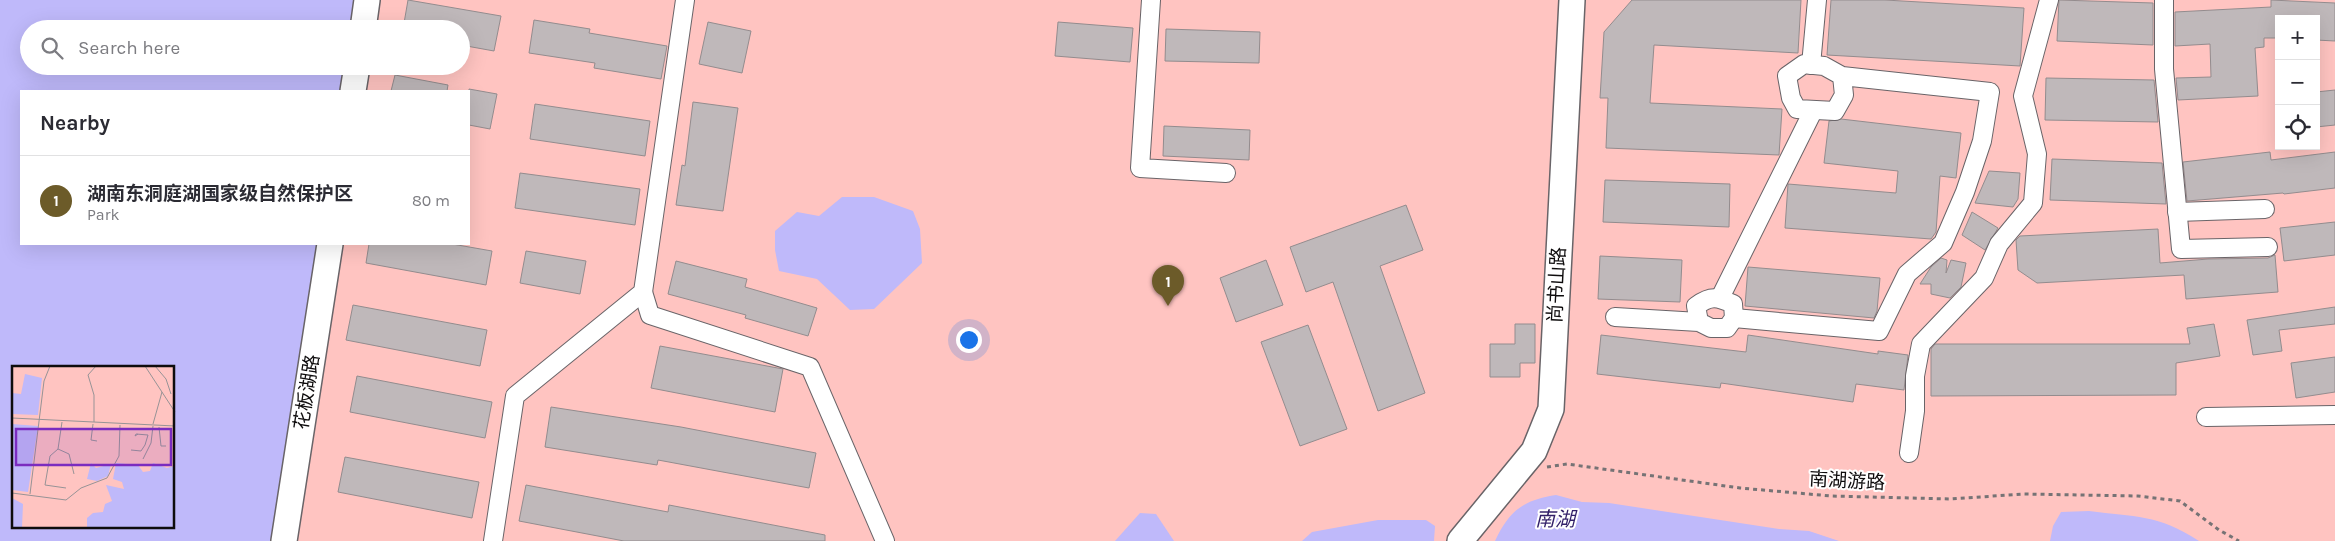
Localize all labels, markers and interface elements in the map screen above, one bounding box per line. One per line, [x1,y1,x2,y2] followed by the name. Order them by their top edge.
[2275,15,2320,150] map controls
[2275,15,2320,60] button: +
[20,20,470,75] search box
[38,34,66,62] icon: search
[78,37,180,59] text: Search here
[2275,60,2320,105] button: −
[2275,105,2320,150] button: locate
[40,111,110,135] text: Nearby
[87,183,353,205] text: 湖南东洞庭湖国家级自然保护区
[53,191,59,210] text: 1
[412,191,450,210] text: 80 m
[87,205,119,224] text: Park
[1544,246,1570,324] street label: 尚书山路
[1152,265,1184,306] pin: 1
[956,327,982,353] your location
[290,353,324,431] street label: 花板湖路
[12,366,175,528] inset map
[1808,468,1886,494] street label: 南湖游路
[1535,508,1578,531] water label: 南湖

